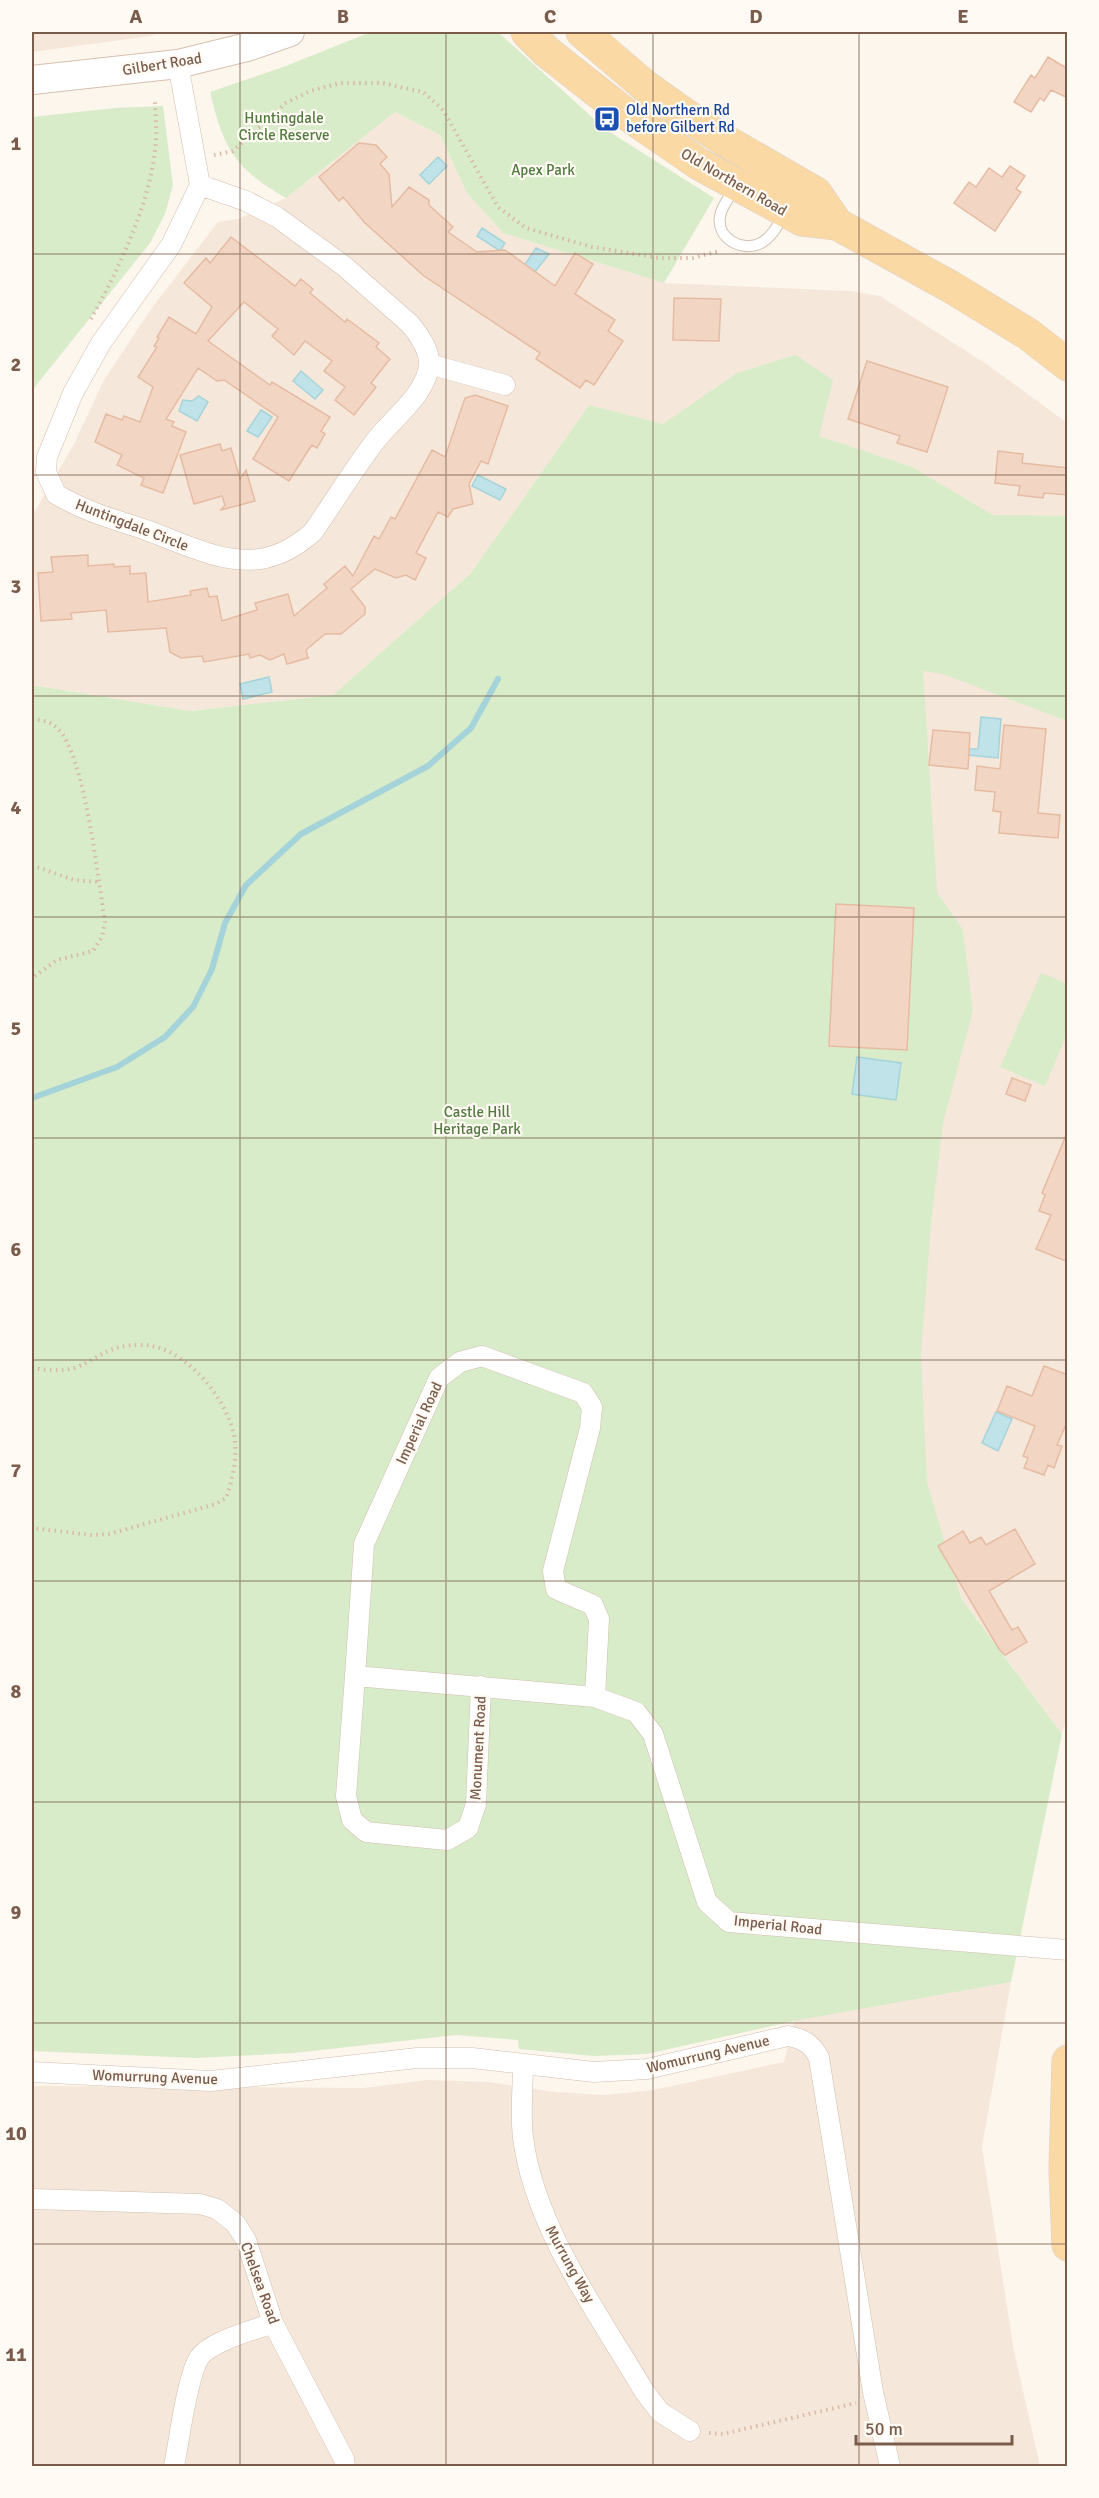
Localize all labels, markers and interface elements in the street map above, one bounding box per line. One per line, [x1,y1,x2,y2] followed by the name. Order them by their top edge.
[130,4,143,29] text: A
[337,4,349,29] text: B
[544,4,556,29] text: C
[749,4,763,29] text: D
[957,4,969,29] text: E
[121,49,203,79] street label: Gilbert Road
[626,101,735,136] place label: Old Northern Rd before Gilbert Rd
[592,104,622,134] bus stop icon: Old Northern Rd before Gilbert Rd
[239,109,329,144] park label: Huntingdale Circle Reserve
[11,131,22,156] text: 1
[678,144,790,220] street label: Old Northern Road
[511,161,575,179] park label: Apex Park
[11,352,21,377] text: 2
[73,495,191,555] street label: Huntingdale Circle
[11,574,21,599] text: 3
[11,795,22,820] text: 4
[11,1016,21,1041] text: 5
[433,1103,521,1138] park label: Castle Hill Heritage Park
[11,1237,22,1262] text: 6
[392,1379,446,1467] street label: Imperial Road
[11,1458,22,1483] text: 7
[11,1679,22,1704] text: 8
[466,1695,490,1801] street label: Monument Road
[11,1900,22,1925] text: 9
[733,1911,823,1939] street label: Imperial Road
[645,2031,771,2077] street label: Womurrung Avenue
[92,2066,218,2088] street label: Womurrung Avenue
[5,2121,27,2146] text: 10
[541,2222,599,2306] street label: Murrung Way
[237,2239,283,2327] street label: Chelsea Road
[5,2342,27,2367] text: 11
[856,2408,1012,2446] scale bar
[865,2418,903,2440] text: 50 m

